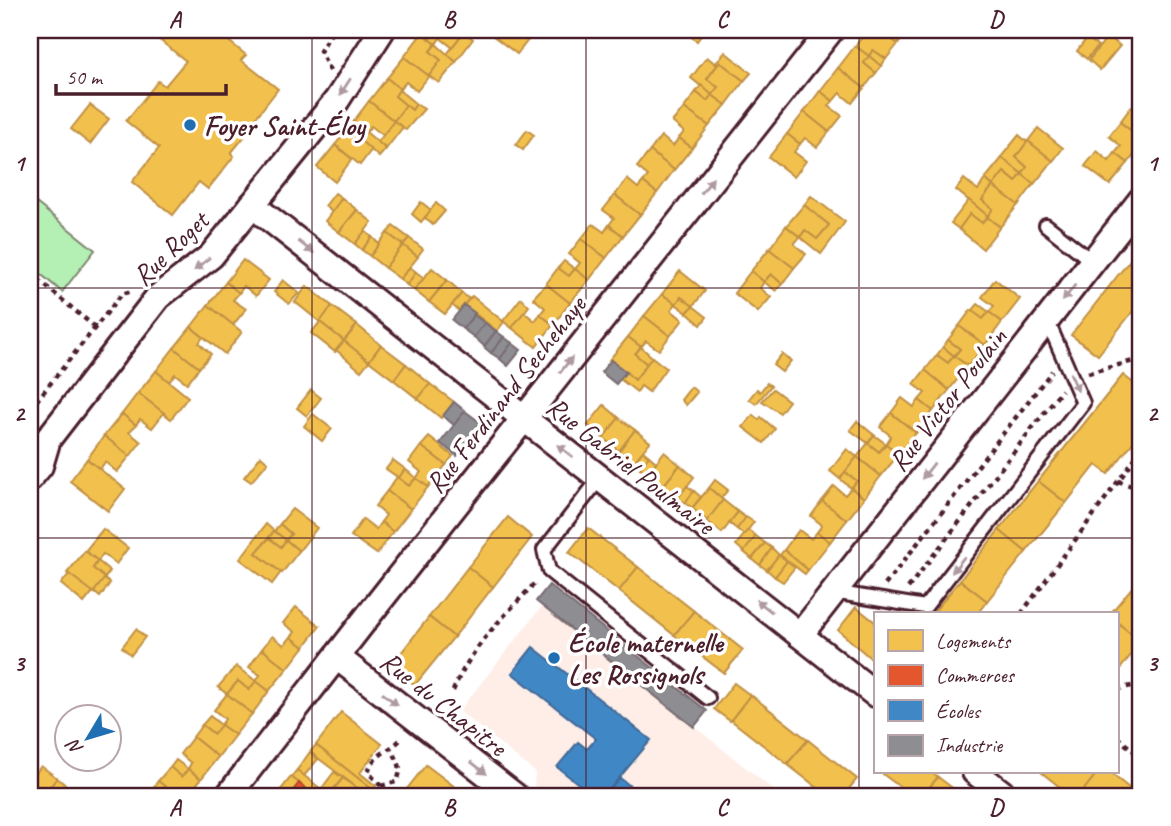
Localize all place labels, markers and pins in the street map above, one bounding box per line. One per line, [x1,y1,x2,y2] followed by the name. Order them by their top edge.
[204,108,367,144] place label: Foyer Saint-Éloy
[182,117,198,133] marker: Foyer Saint-Éloy
[568,625,725,692] place label: École maternelle Les Rossignols
[546,650,562,666] marker: École maternelle Les Rossignols

